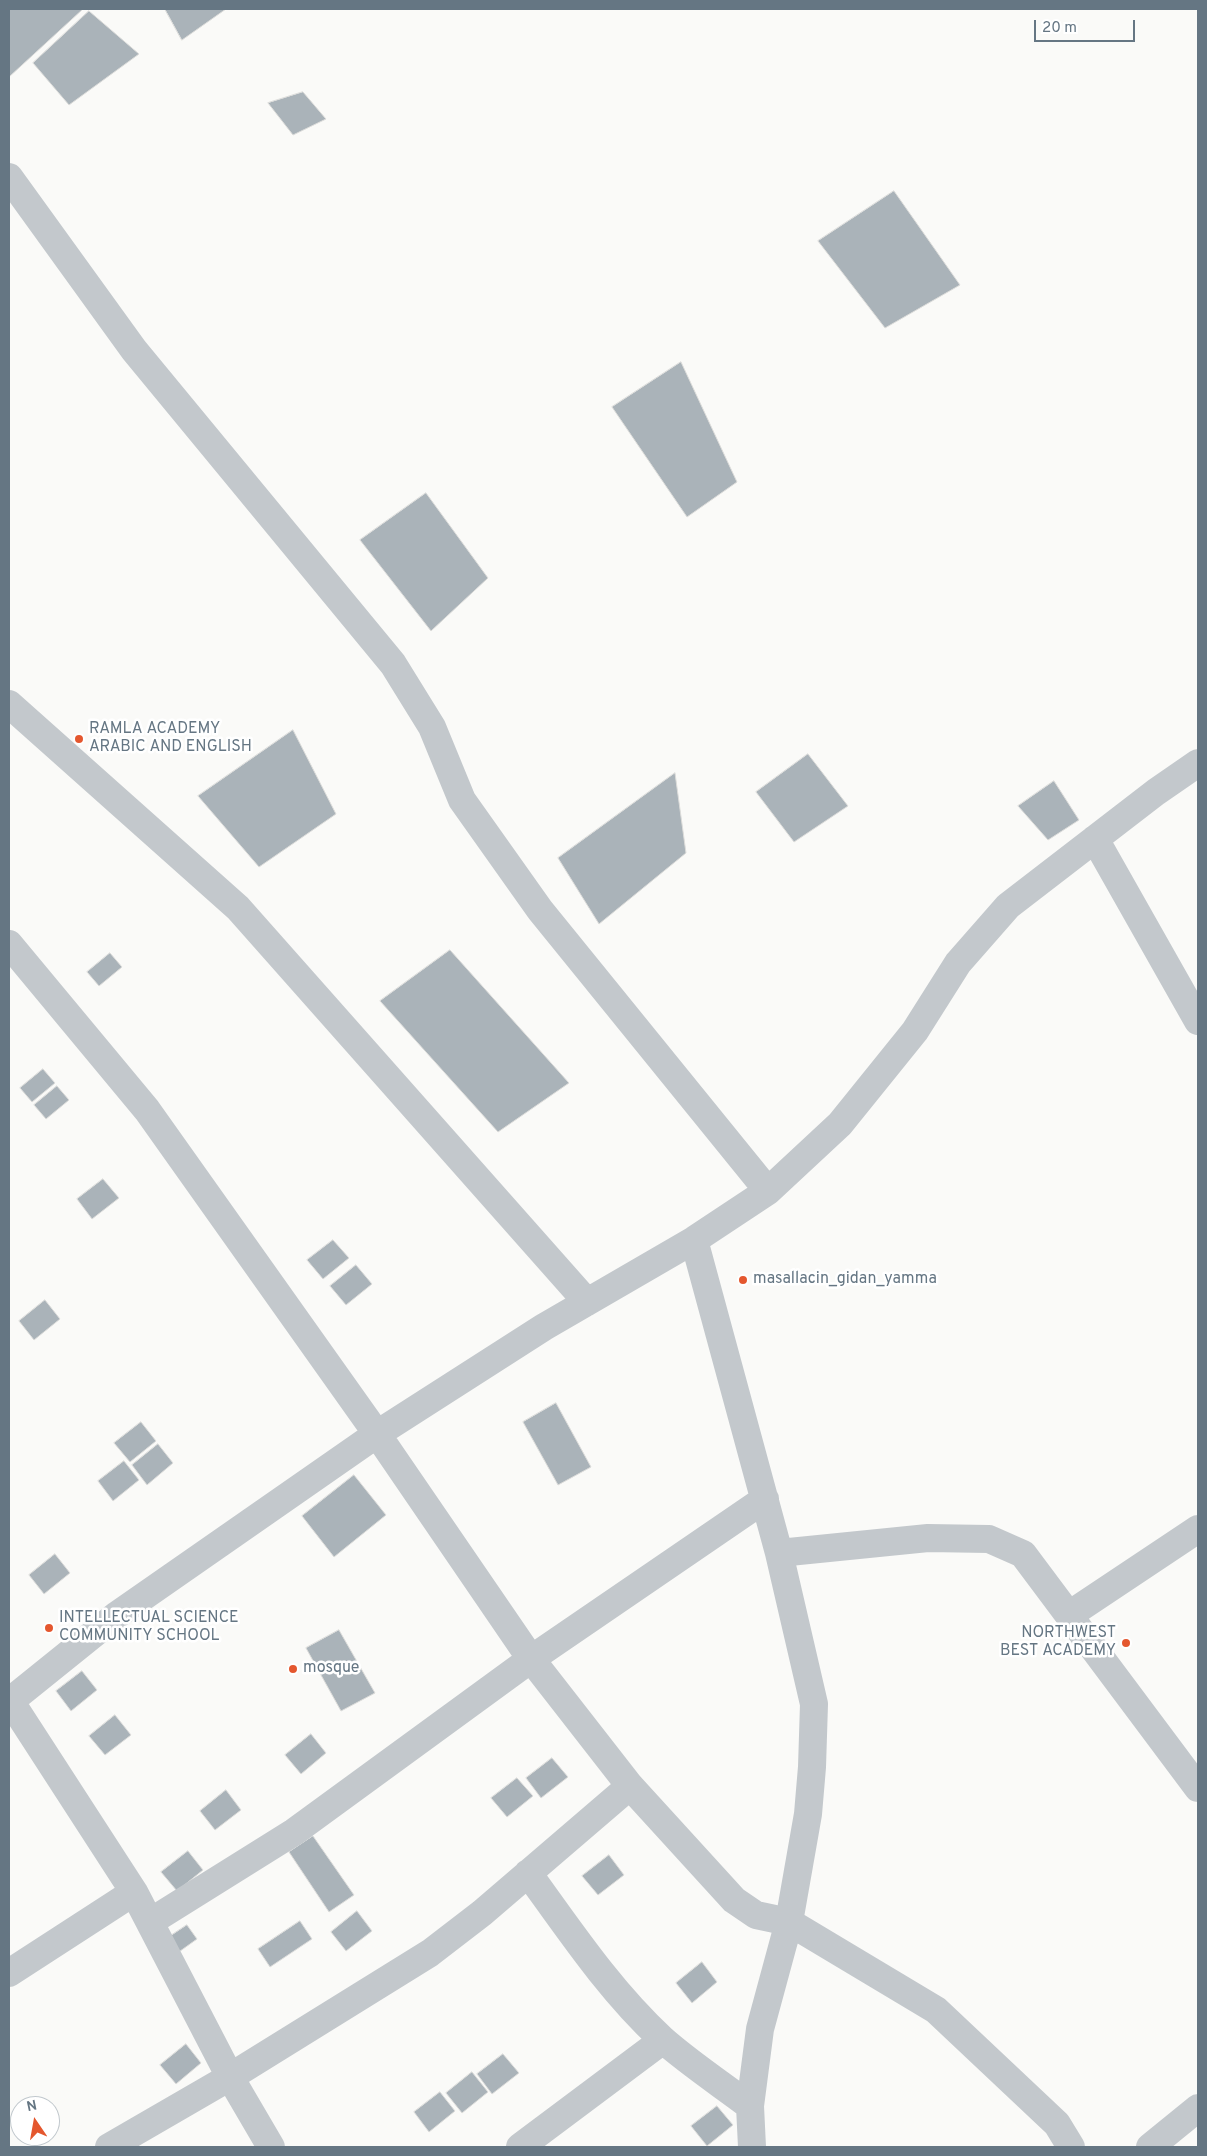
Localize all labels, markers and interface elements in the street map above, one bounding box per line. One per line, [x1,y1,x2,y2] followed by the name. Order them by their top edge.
[1037,10,1138,42] scale bar
[1042,19,1077,38] text: 20 m
[89,720,252,758] place label: RAMLA ACADEMY ARABIC AND ENGLISH
[73,733,85,745] marker: RAMLA ACADEMY ARABIC AND ENGLISH
[753,1270,937,1290] place label: masallacin_gidan_yamma
[737,1274,749,1286] marker: masallacin_gidan_yamma
[59,1609,238,1647] place label: INTELLECTUAL SCIENCE COMMUNITY SCHOOL
[43,1622,55,1634] marker: INTELLECTUAL SCIENCE COMMUNITY SCHOOL
[1000,1624,1116,1662] place label: NORTHWEST BEST ACADEMY
[1120,1637,1132,1649] marker: NORTHWEST BEST ACADEMY
[303,1659,359,1679] place label: mosque
[287,1663,299,1675] marker: mosque
[10,2096,60,2146] north arrow
[25,2097,39,2116] text: N

